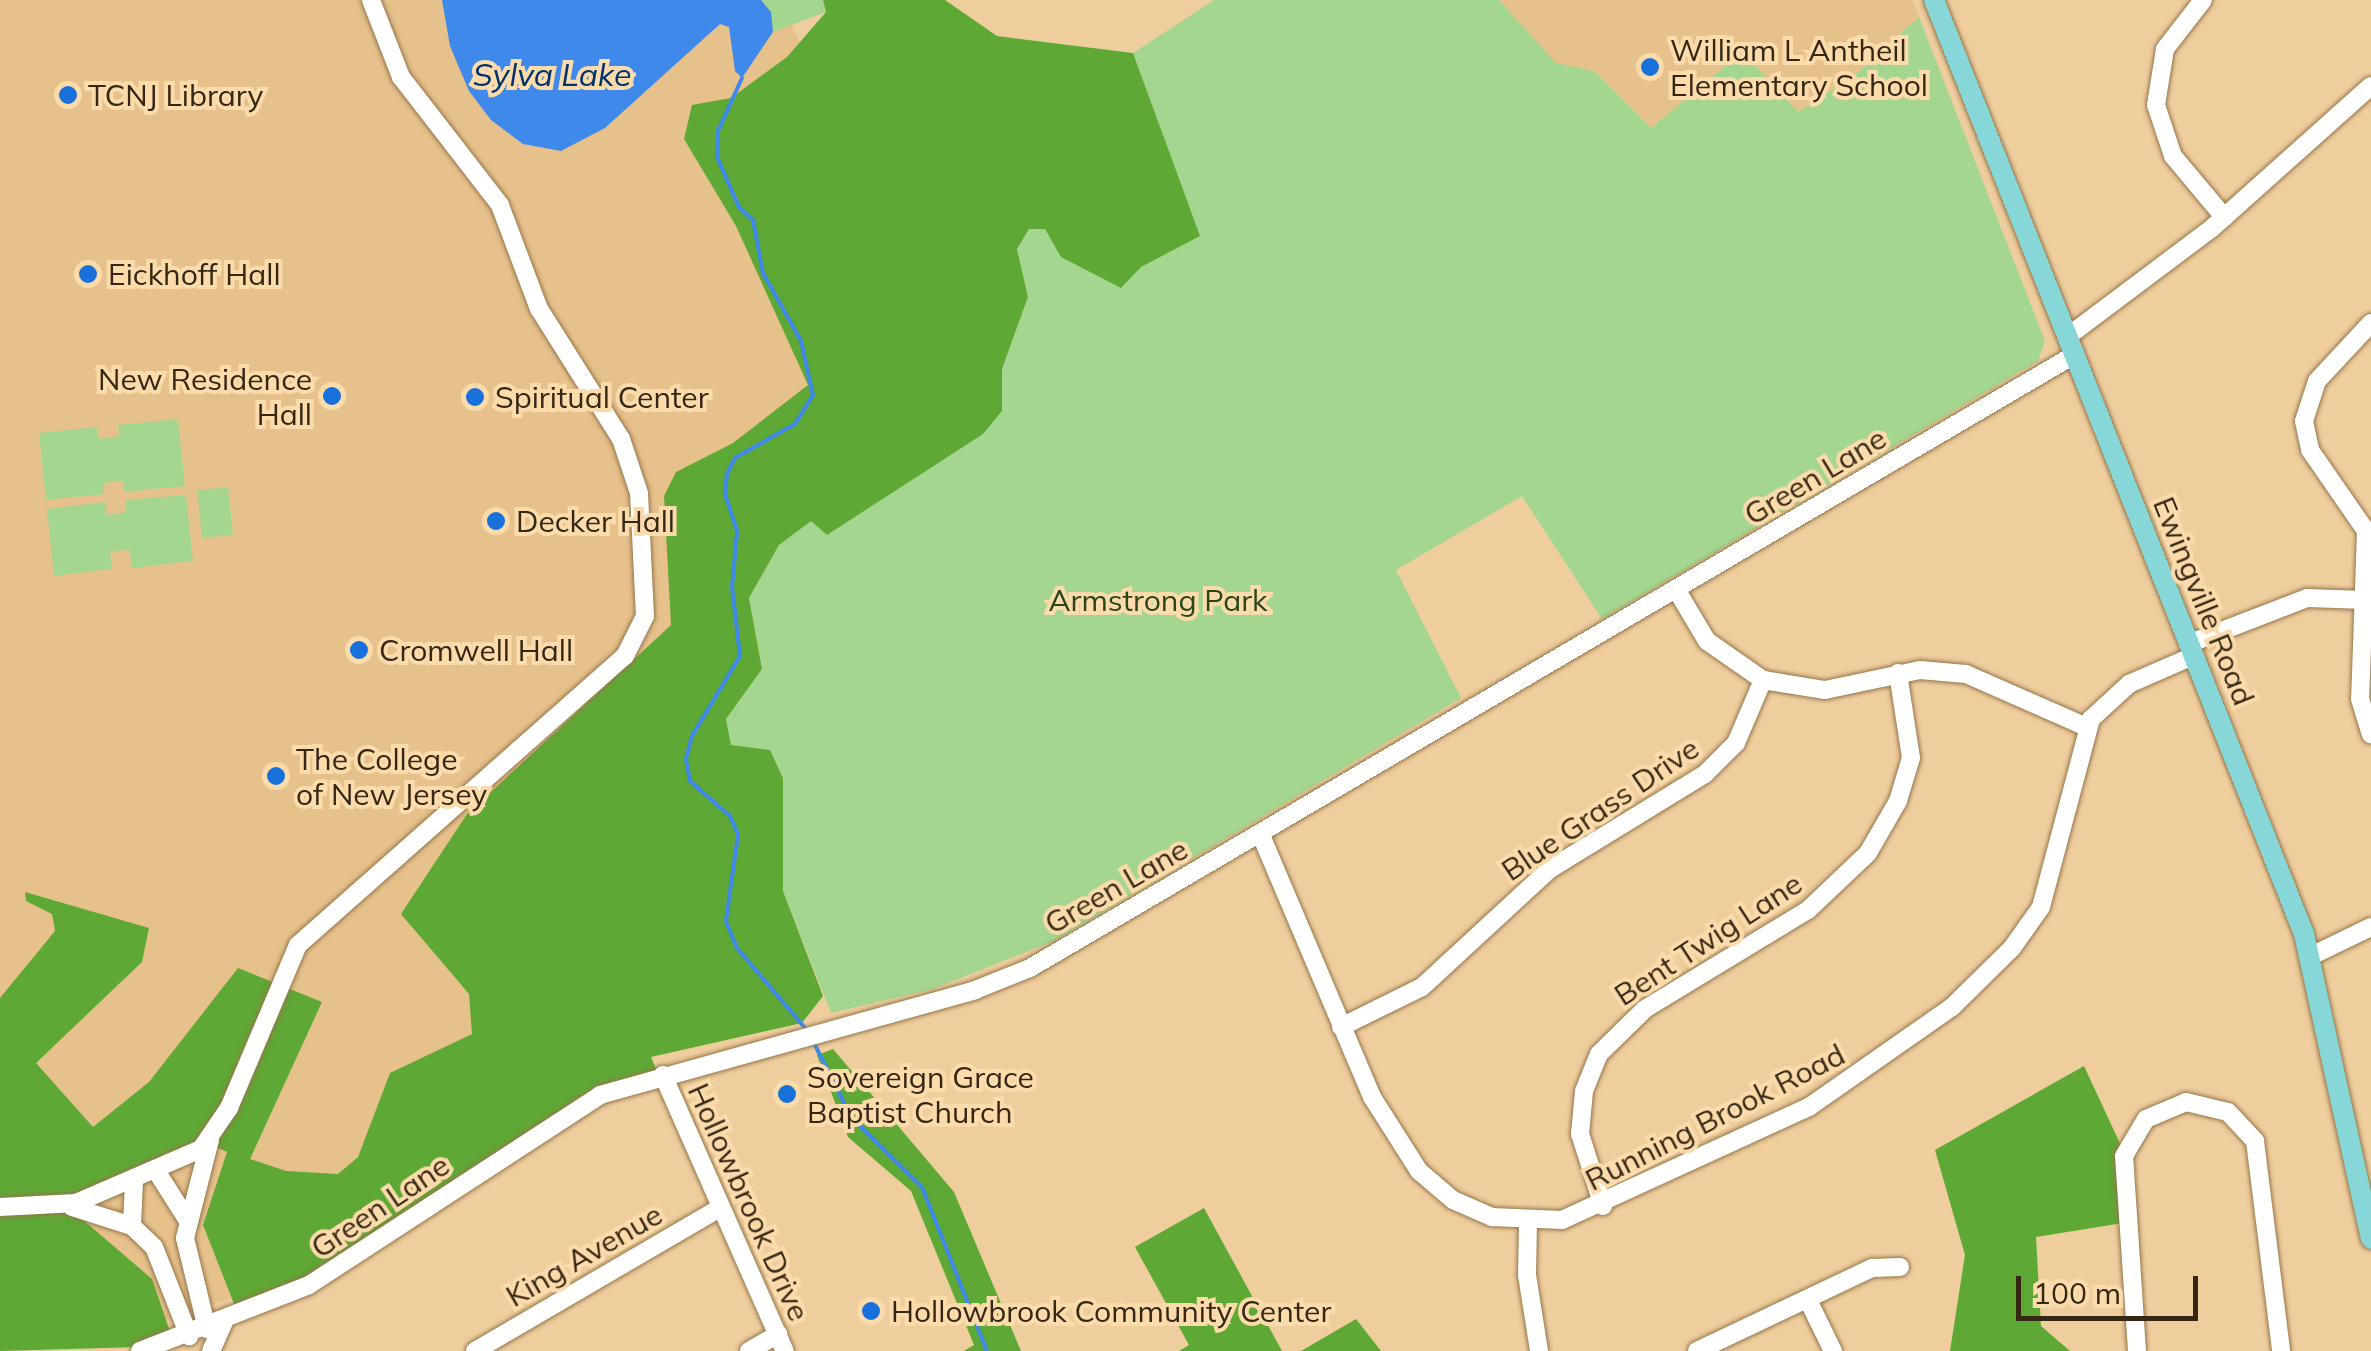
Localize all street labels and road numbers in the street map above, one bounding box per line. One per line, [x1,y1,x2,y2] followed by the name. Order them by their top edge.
[1738,420,1892,532] street label: Green Lane
[2146,492,2262,710] street label: Ewingville Road
[1495,730,1705,888] street label: Blue Grass Drive
[1038,831,1194,941] street label: Green Lane
[1608,865,1808,1013] street label: Bent Twig Lane
[1579,1036,1851,1198] street label: Running Brook Road
[680,1078,818,1326] street label: Hollowbrook Drive
[304,1147,456,1265] street label: Green Lane
[500,1196,668,1314] street label: King Avenue

